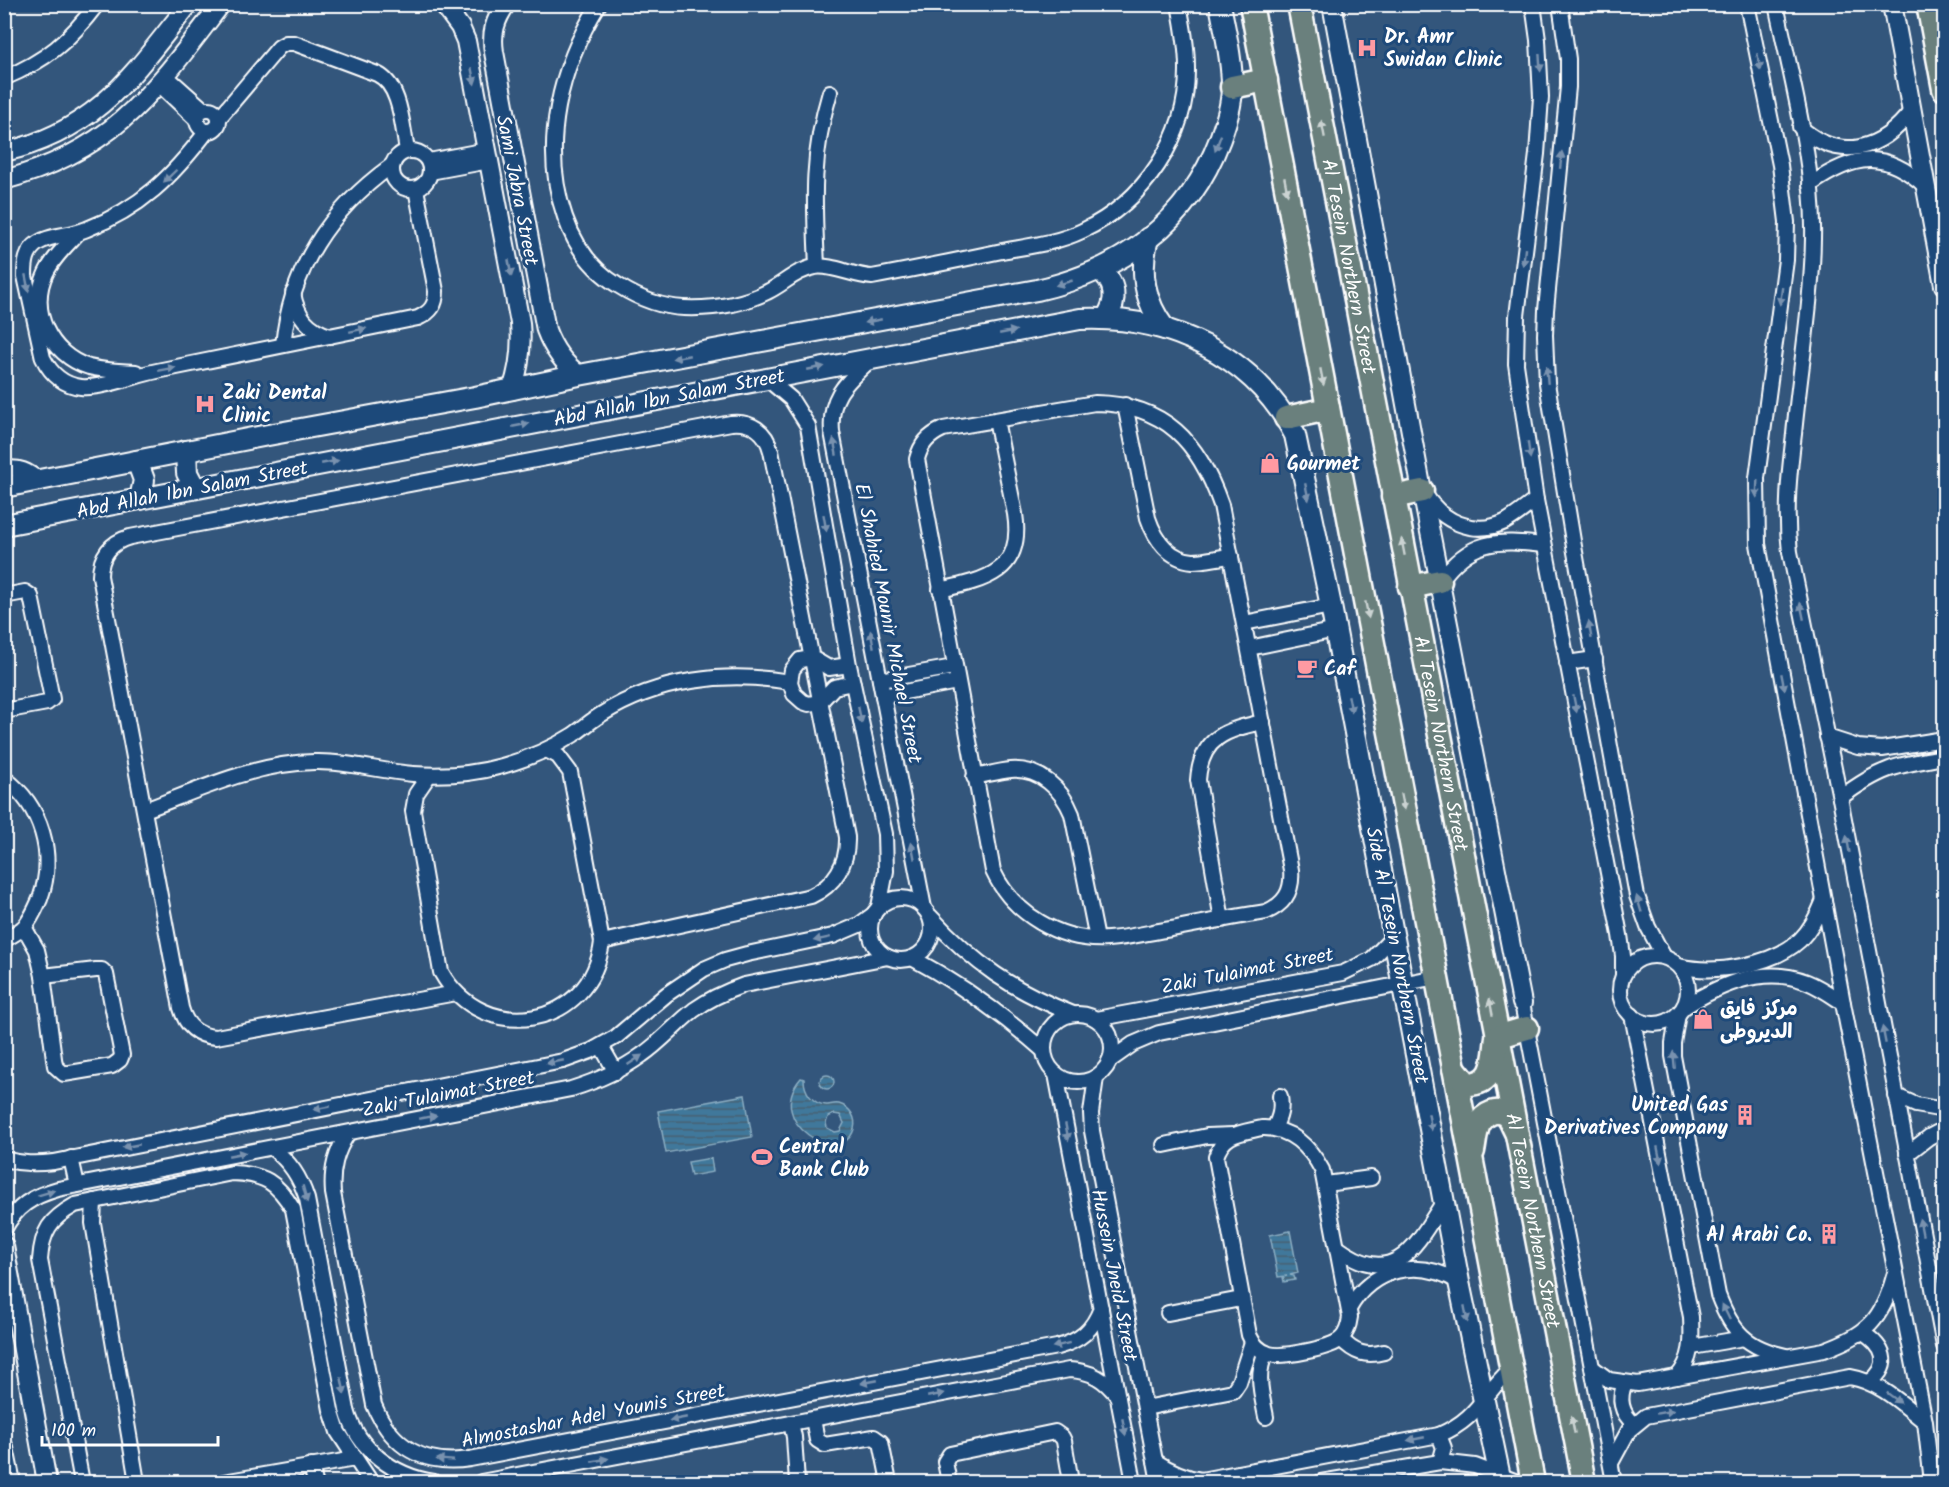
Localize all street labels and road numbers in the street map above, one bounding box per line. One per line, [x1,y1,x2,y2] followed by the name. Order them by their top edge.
[486,112,546,269] street label: Sami Jabra Street
[1311,156,1384,377] street label: Al Tesein Northern Street
[551,361,788,437] street label: Abd Allah Ibn Salam Street
[74,453,311,529] street label: Abd Allah Ibn Salam Street
[844,481,930,766] street label: El Shahied Mounir Michael Street
[1403,633,1476,854] street label: Al Tesein Northern Street
[1355,824,1437,1087] street label: Side Al Tesein Northern Street
[1158,940,1337,1004] street label: Zaki Tulaimat Street
[359,1063,538,1127] street label: Zaki Tulaimat Street
[1495,1111,1568,1332] street label: Al Tesein Northern Street
[1081,1186,1145,1365] street label: Hussein Jneid Street
[459,1376,728,1458] street label: Almostashar Adel Younis Street

